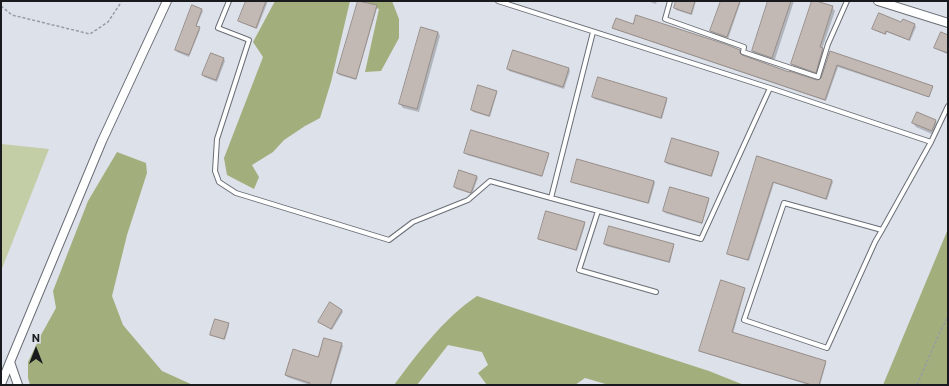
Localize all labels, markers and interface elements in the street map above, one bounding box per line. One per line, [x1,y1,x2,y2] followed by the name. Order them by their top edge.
[16,330,56,370] north arrow
[32,331,40,344] text: N

